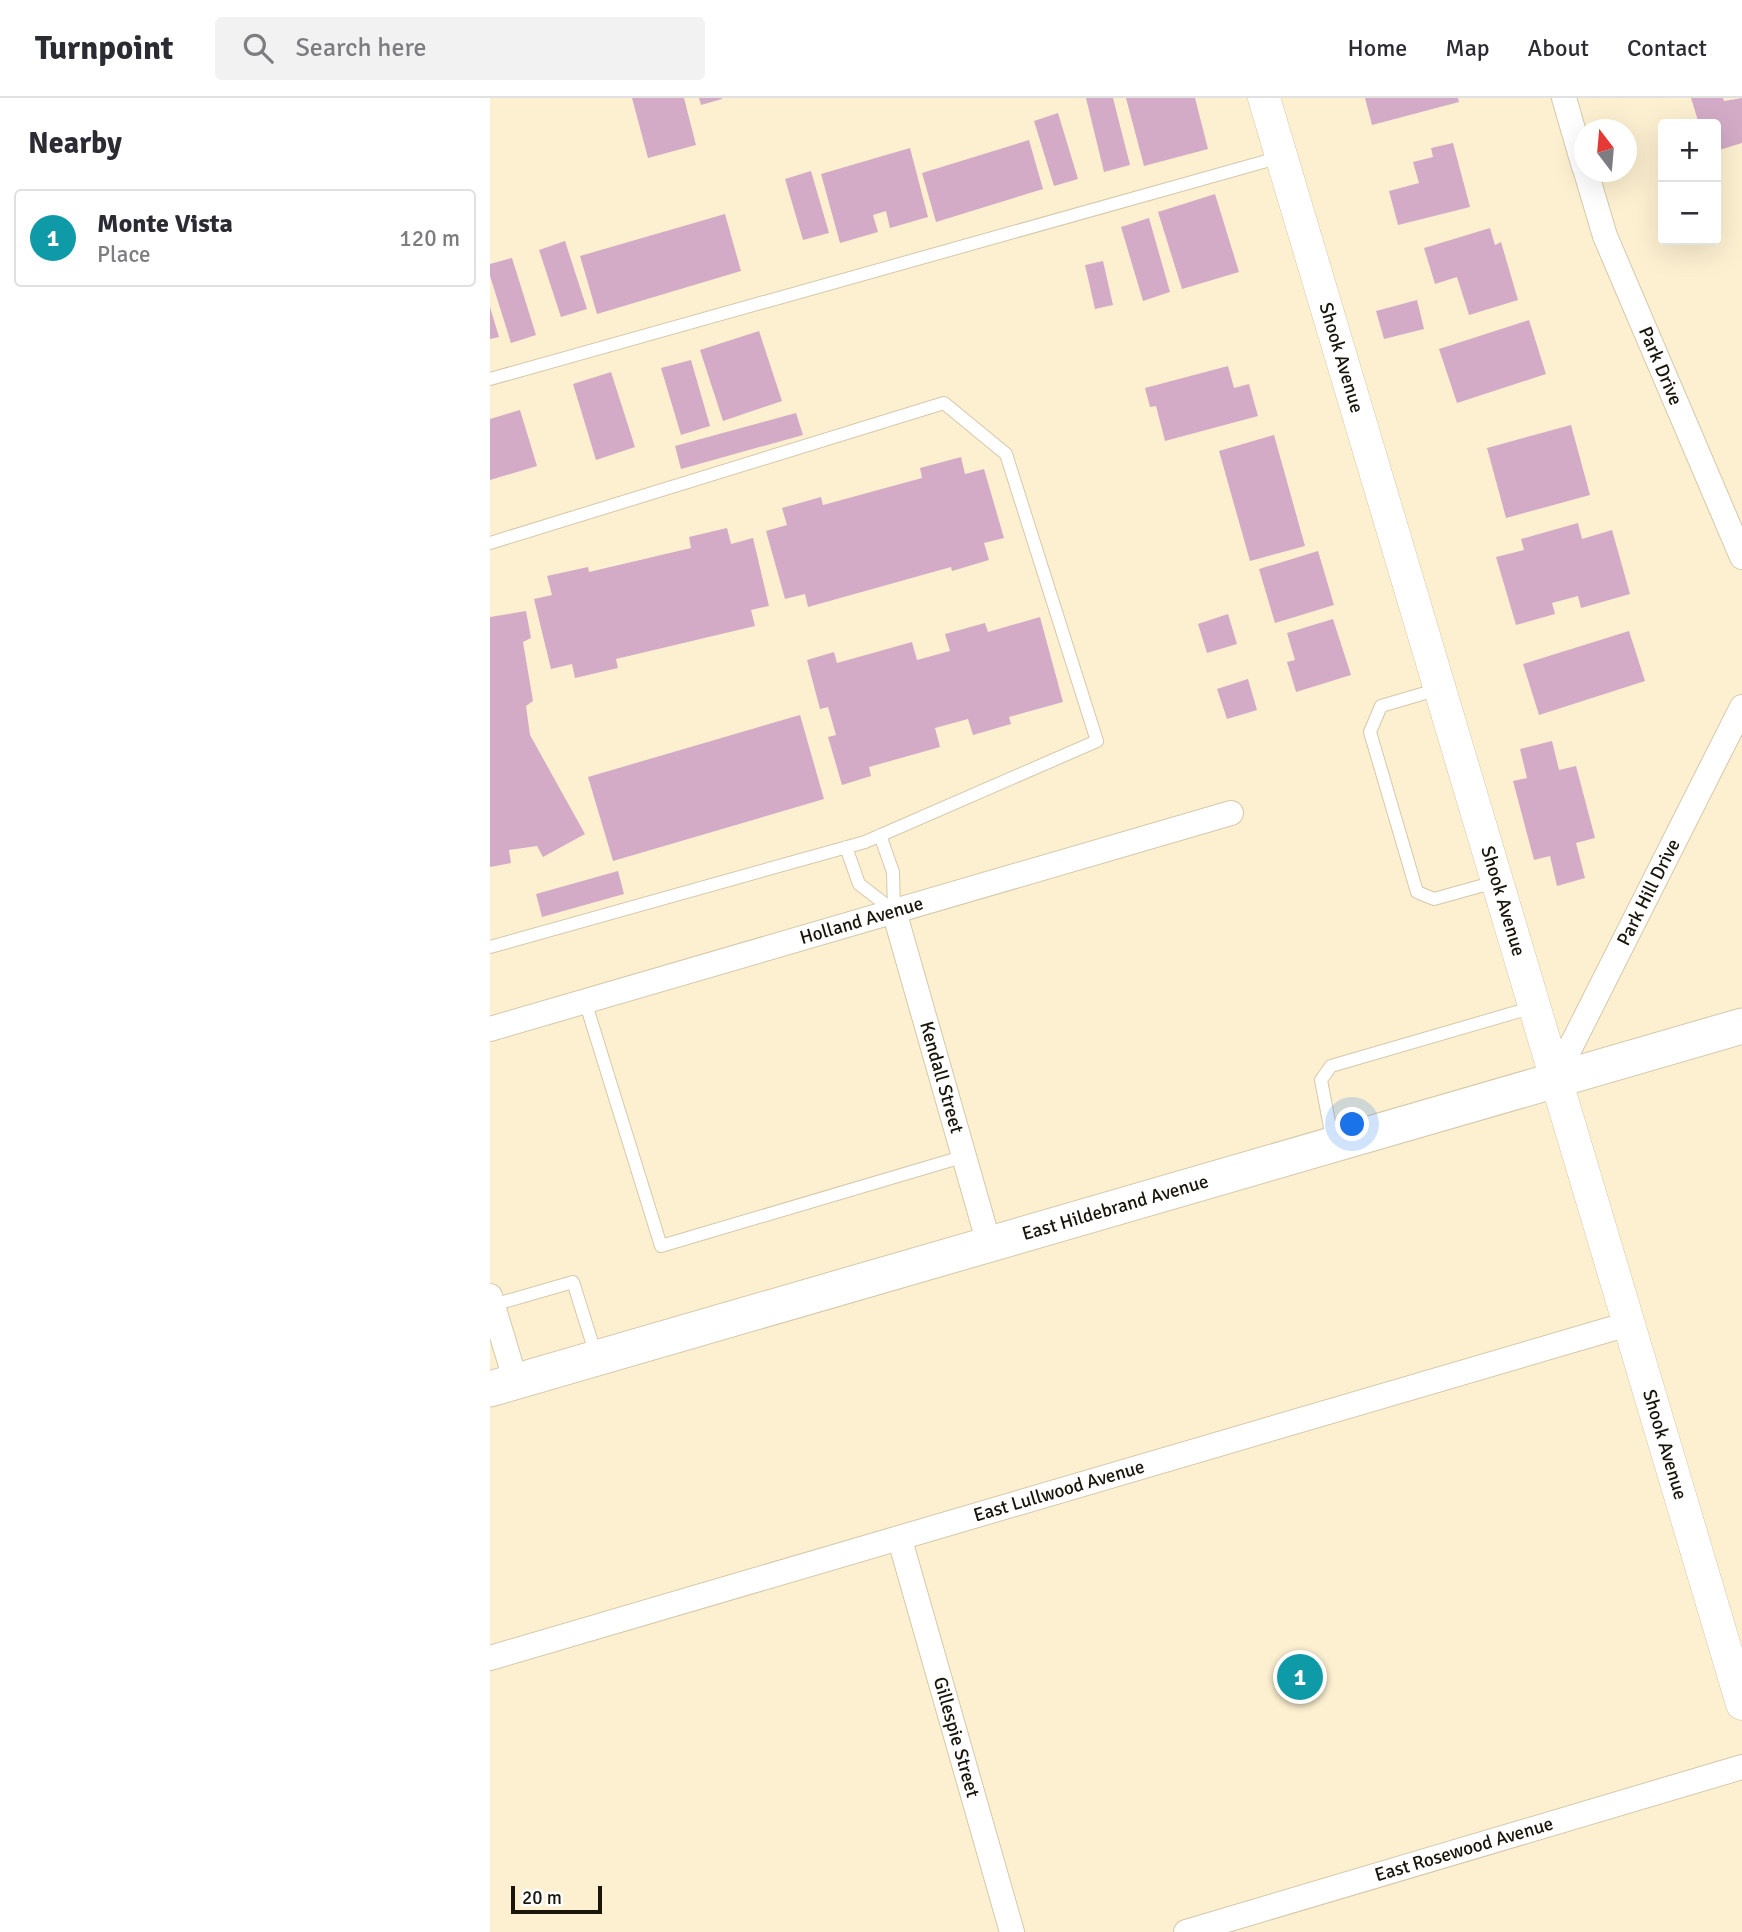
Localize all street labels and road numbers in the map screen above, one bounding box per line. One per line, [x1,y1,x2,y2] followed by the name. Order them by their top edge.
[1314,300,1369,416] street label: Shook Avenue
[1633,323,1688,409] street label: Park Drive
[1612,835,1686,950] street label: Park Hill Drive
[1475,843,1531,959] street label: Shook Avenue
[797,891,926,950] street label: Holland Avenue
[914,1019,969,1136] street label: Kendall Street
[1019,1169,1211,1246] street label: East Hildebrand Avenue
[1637,1387,1693,1503] street label: Shook Avenue
[971,1455,1147,1527] street label: East Lullwood Avenue
[928,1674,985,1801] street label: Gillespie Street
[1372,1812,1556,1887] street label: East Rosewood Avenue

